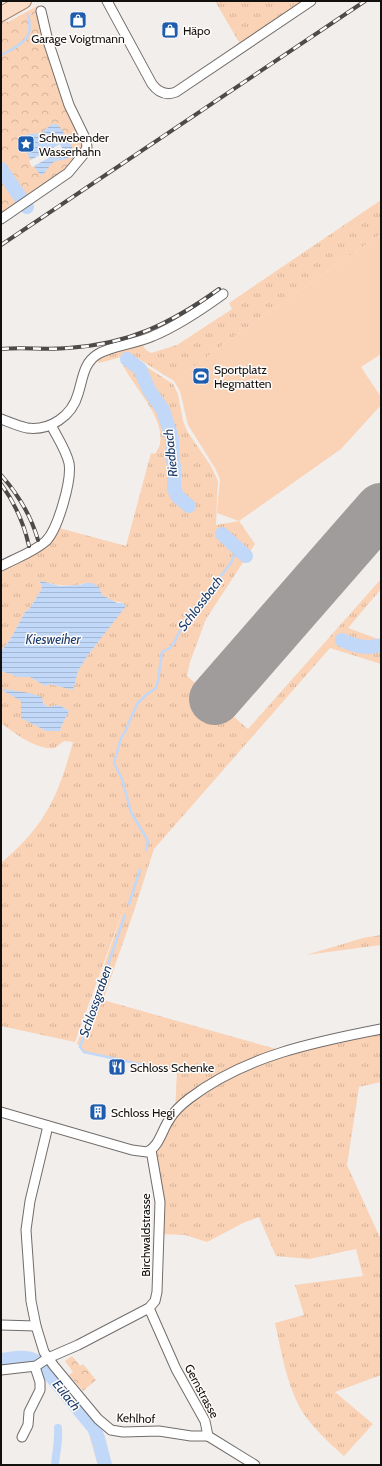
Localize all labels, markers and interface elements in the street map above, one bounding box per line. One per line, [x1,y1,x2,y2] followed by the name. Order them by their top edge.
[68,10,88,30] shop icon: Garage Voigtmann
[160,20,180,40] shop icon: Häpo
[183,23,211,38] place label: Häpo
[31,31,125,46] place label: Garage Voigtmann
[39,130,109,159] place label: Schwebender Wasserhahn
[16,134,36,154] place icon: Schwebender Wasserhahn
[214,362,272,391] place label: Sportplatz Hegmatten
[191,366,211,386] sports icon: Sportplatz Hegmatten
[160,428,180,478] water label: Riedbach
[174,572,226,634] water label: Schlossbach
[26,631,81,647] water label: Kiesweiher
[75,963,115,1039] water label: Schlossgraben
[107,1057,127,1077] restaurant icon: Schloss Schenke
[130,1060,214,1075] place label: Schloss Schenke
[88,1102,108,1122] building icon: Schloss Hegi
[111,1105,175,1120] place label: Schloss Hegi
[138,1193,153,1277] street label: Birchwaldstrasse
[181,1361,223,1421] street label: Gernstrasse
[50,1376,84,1414] water label: Eulach
[116,1410,156,1426] street label: Kehlhof

